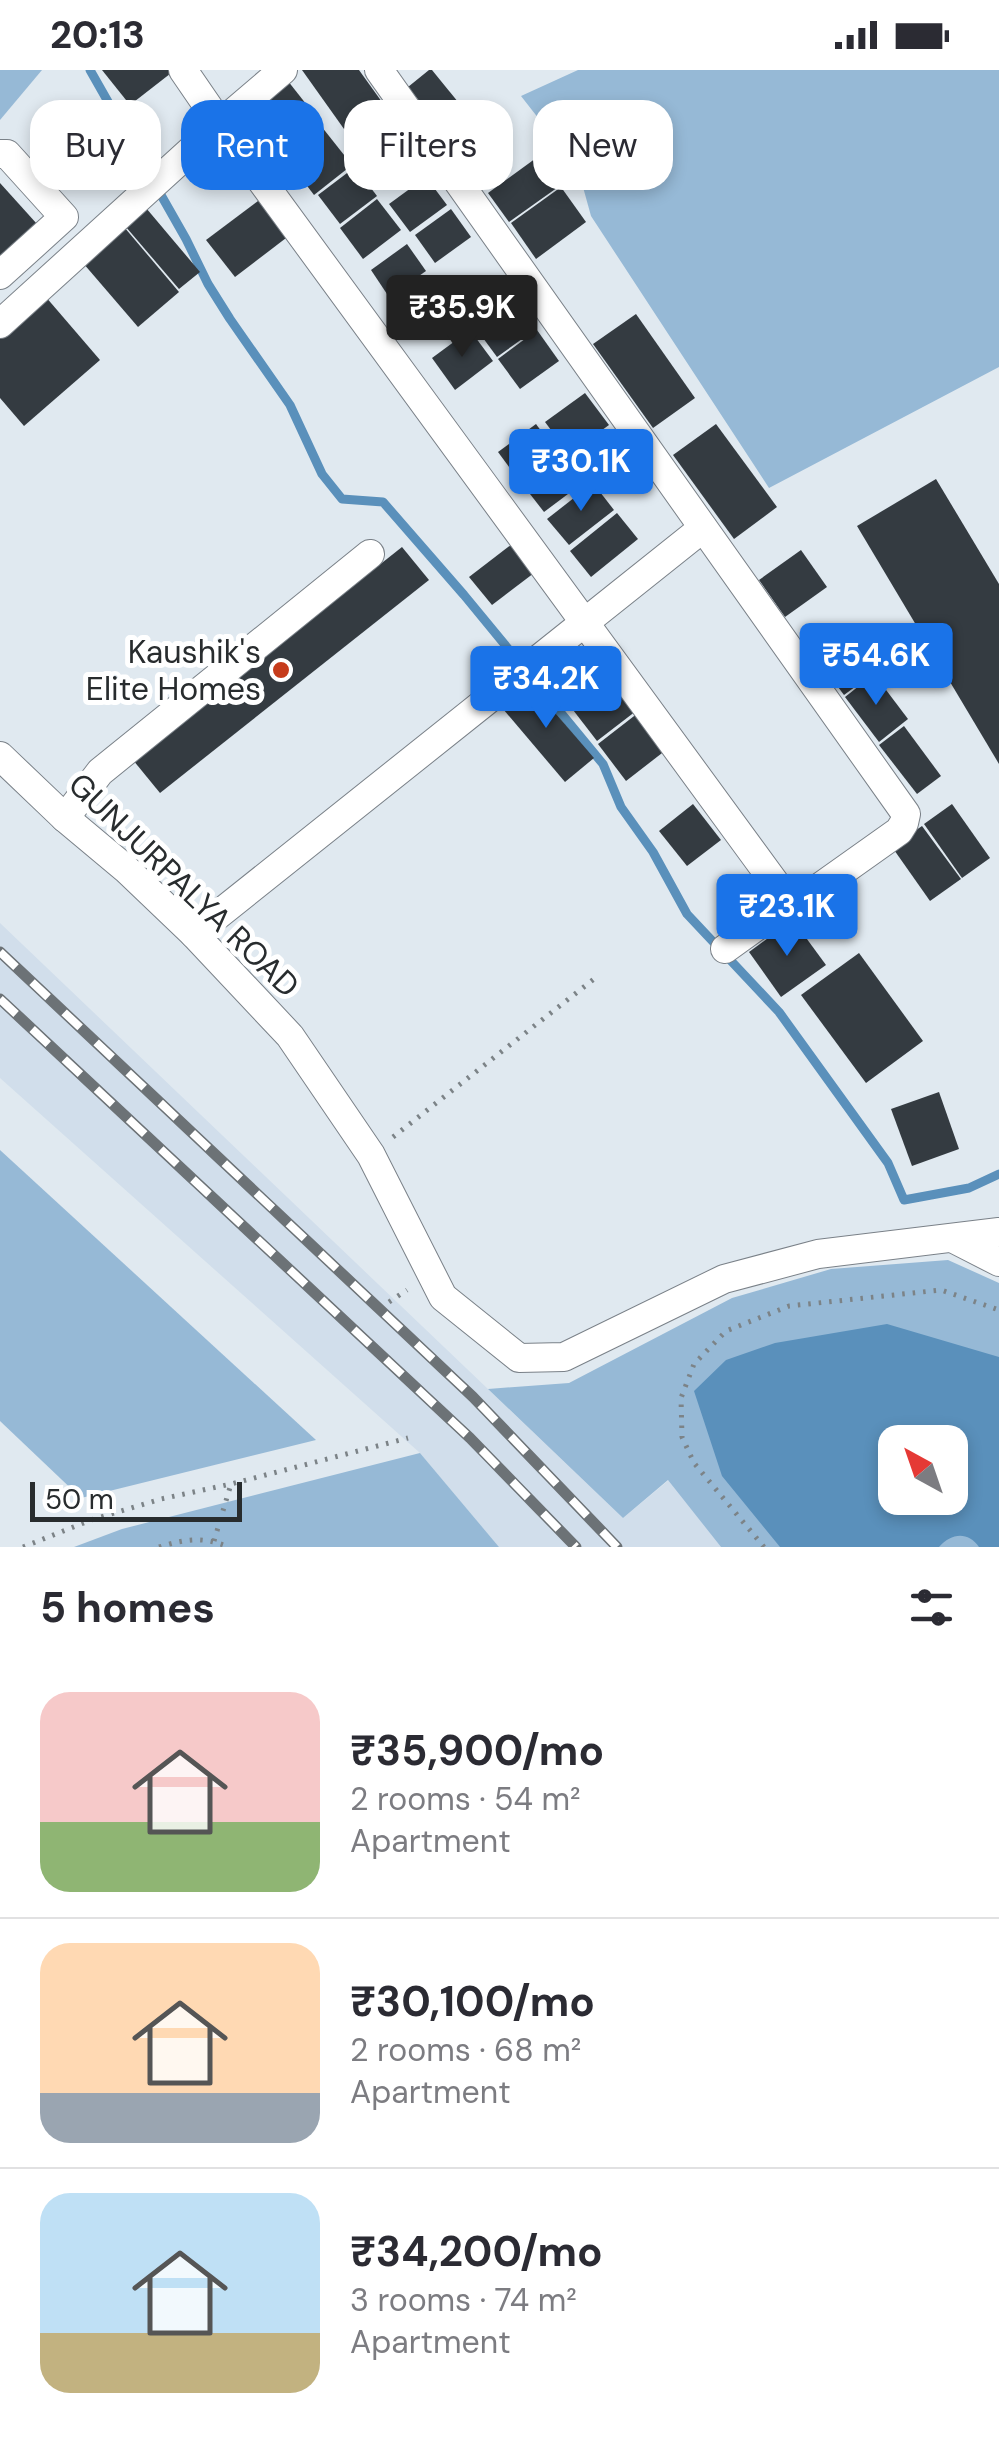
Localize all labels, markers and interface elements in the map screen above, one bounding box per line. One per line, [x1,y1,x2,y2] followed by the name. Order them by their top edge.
[50,10,145,60] text: 20:13
[30,100,161,190] chip: Buy
[181,100,324,190] chip: Rent
[344,100,513,190] chip: Filters
[533,100,673,190] chip: New
[381,275,543,360] pin: ₹35.9K
[408,286,516,328] text: ₹35.9K
[500,429,662,514] pin: ₹30.1K
[531,440,631,482] text: ₹30.1K
[795,623,957,708] pin: ₹54.6K
[86,631,261,710] place label: Kaushik's Elite Homes
[822,634,930,676] text: ₹54.6K
[465,646,627,731] pin: ₹34.2K
[492,657,600,699] text: ₹34.2K
[270,659,292,681] marker: Kaushik's Elite Homes
[60,764,308,1006] street label: GUNJURPALYA ROAD
[706,874,868,959] pin: ₹23.1K
[739,885,836,927] text: ₹23.1K
[878,1425,968,1515] north arrow
[878,1425,968,1515] map controls
[30,1477,242,1522] scale bar
[45,1481,114,1518] text: 50 m
[40,1580,215,1635] text: 5 homes
[904,1580,959,1635] icon: filters
[350,1723,604,1778] text: ₹35,900/mo
[120,1732,240,1852] icon: home
[350,1778,581,1820] text: 2 rooms · 54 m²
[350,1820,511,1862] text: Apartment
[350,1974,595,2029] text: ₹30,100/mo
[120,1983,240,2103] icon: home
[350,2029,581,2071] text: 2 rooms · 68 m²
[350,2071,511,2113] text: Apartment
[350,2224,603,2279] text: ₹34,200/mo
[120,2233,240,2353] icon: home
[350,2279,577,2321] text: 3 rooms · 74 m²
[350,2321,511,2363] text: Apartment

